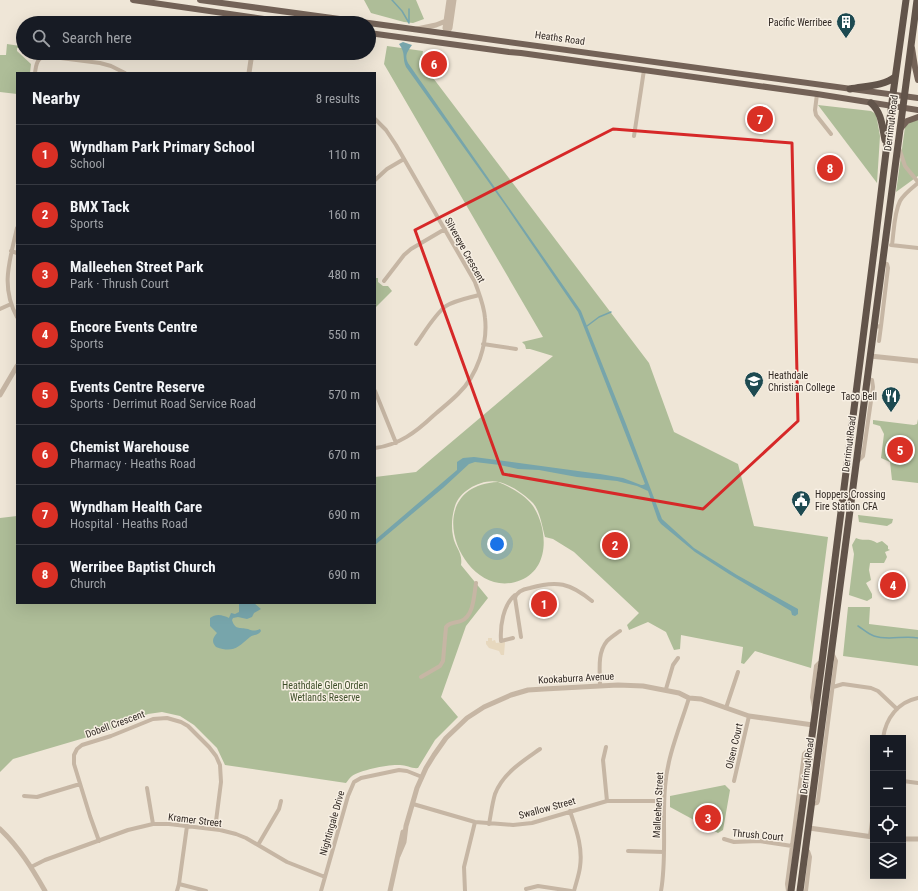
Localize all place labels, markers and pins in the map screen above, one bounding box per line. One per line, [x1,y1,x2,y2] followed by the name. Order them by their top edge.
[835,11,857,39] building icon: Pacific Werribee
[768,17,832,28] place label: Pacific Werribee
[421,49,447,79] pin: 6
[747,104,773,134] pin: 7
[817,153,843,183] pin: 8
[743,370,765,398] school or university icon: Heathdale Christian College
[768,370,835,393] place label: Heathdale Christian College
[880,385,902,413] restaurant icon: Taco Bell
[841,391,877,402] place label: Taco Bell
[887,435,913,465] pin: 5
[790,489,812,517] public building icon: Hoppers Crossing Fire Station CFA
[815,489,886,512] place label: Hoppers Crossing Fire Station CFA
[602,530,628,560] pin: 2
[880,570,906,600] pin: 4
[531,589,557,619] pin: 1
[695,803,721,833] pin: 3

